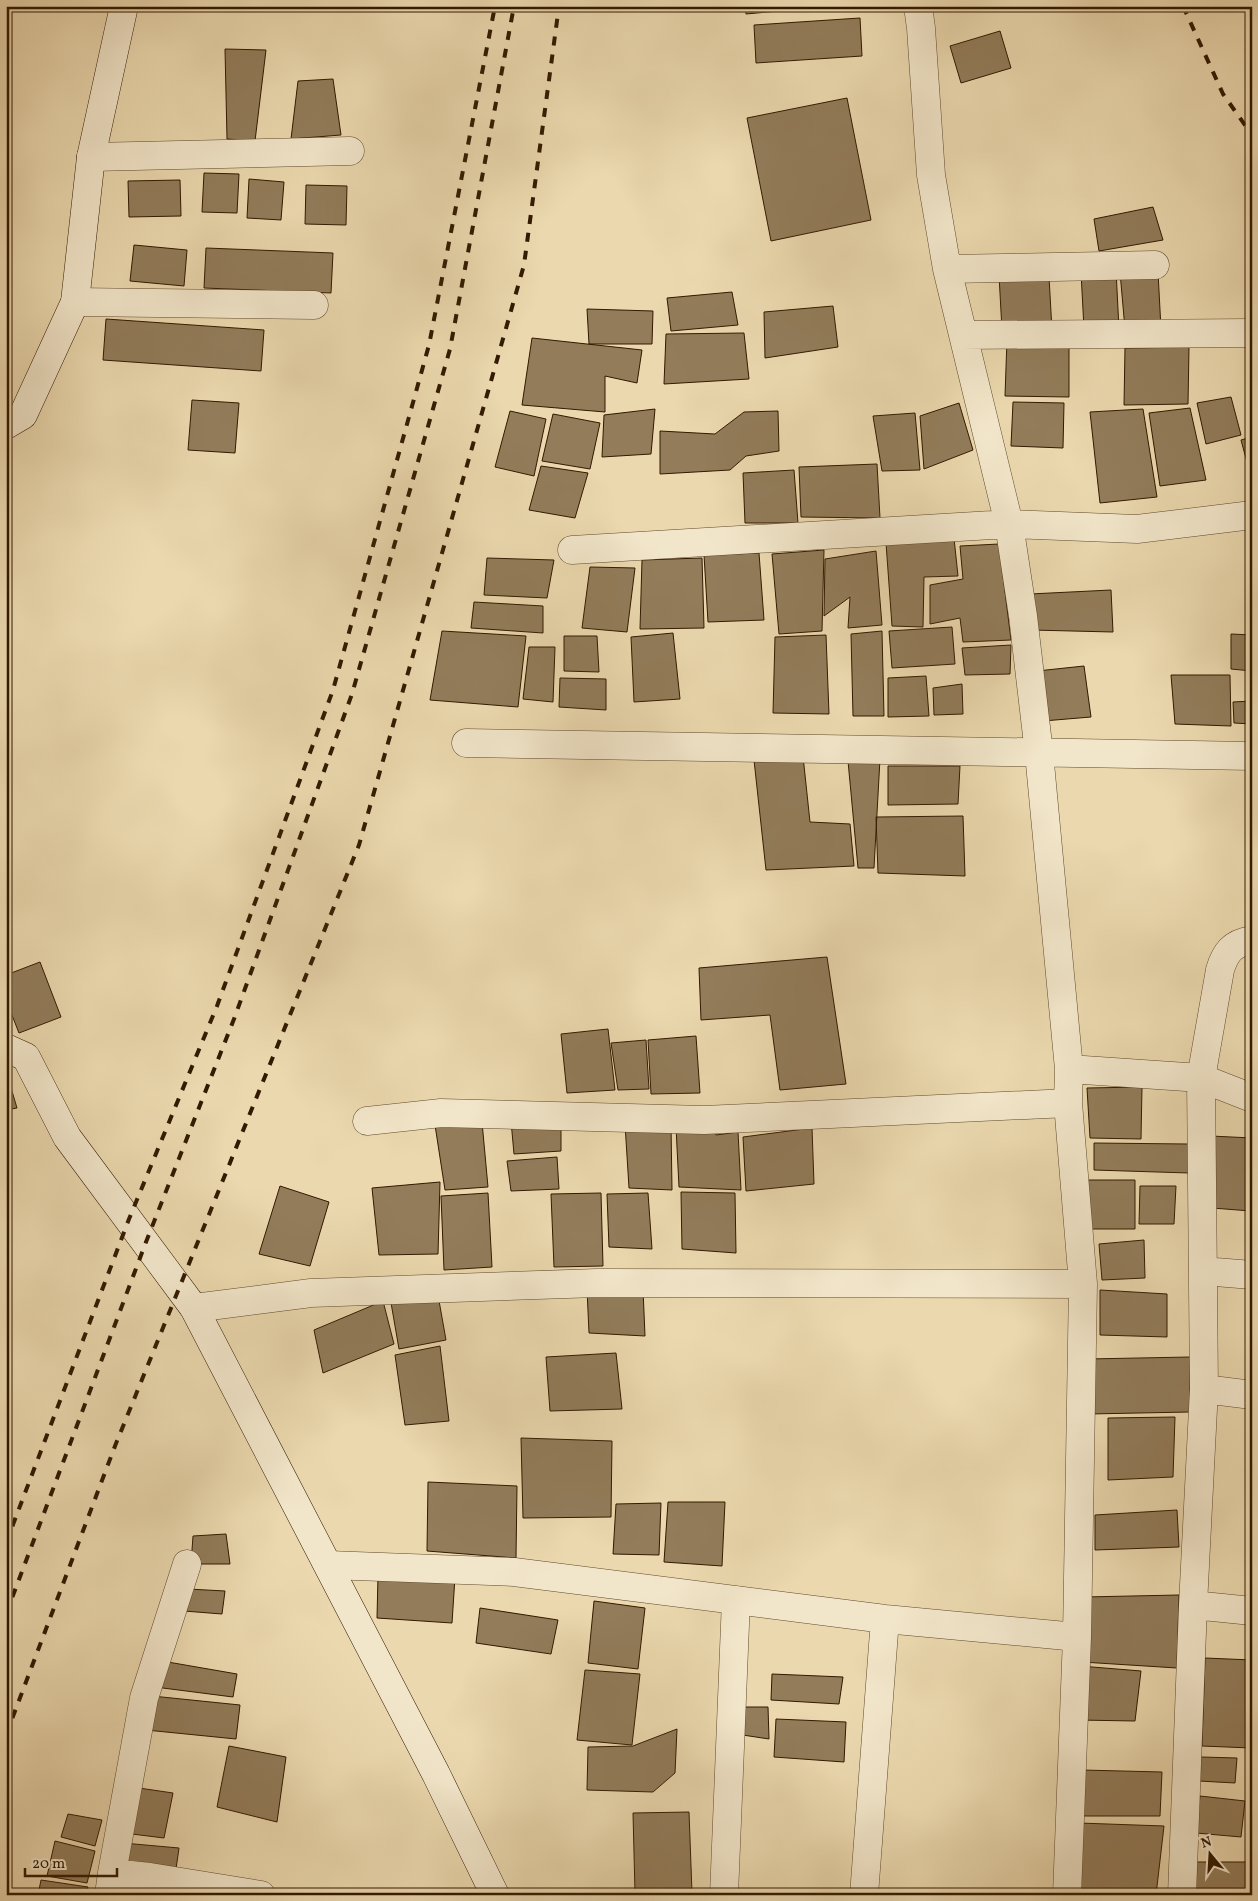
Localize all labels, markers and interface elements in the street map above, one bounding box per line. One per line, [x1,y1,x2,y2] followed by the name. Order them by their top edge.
[1186,1828,1236,1878] north arrow
[1199,1832,1214,1854] text: N
[25,1846,118,1878] scale bar
[32,1854,65,1875] text: 20 m

